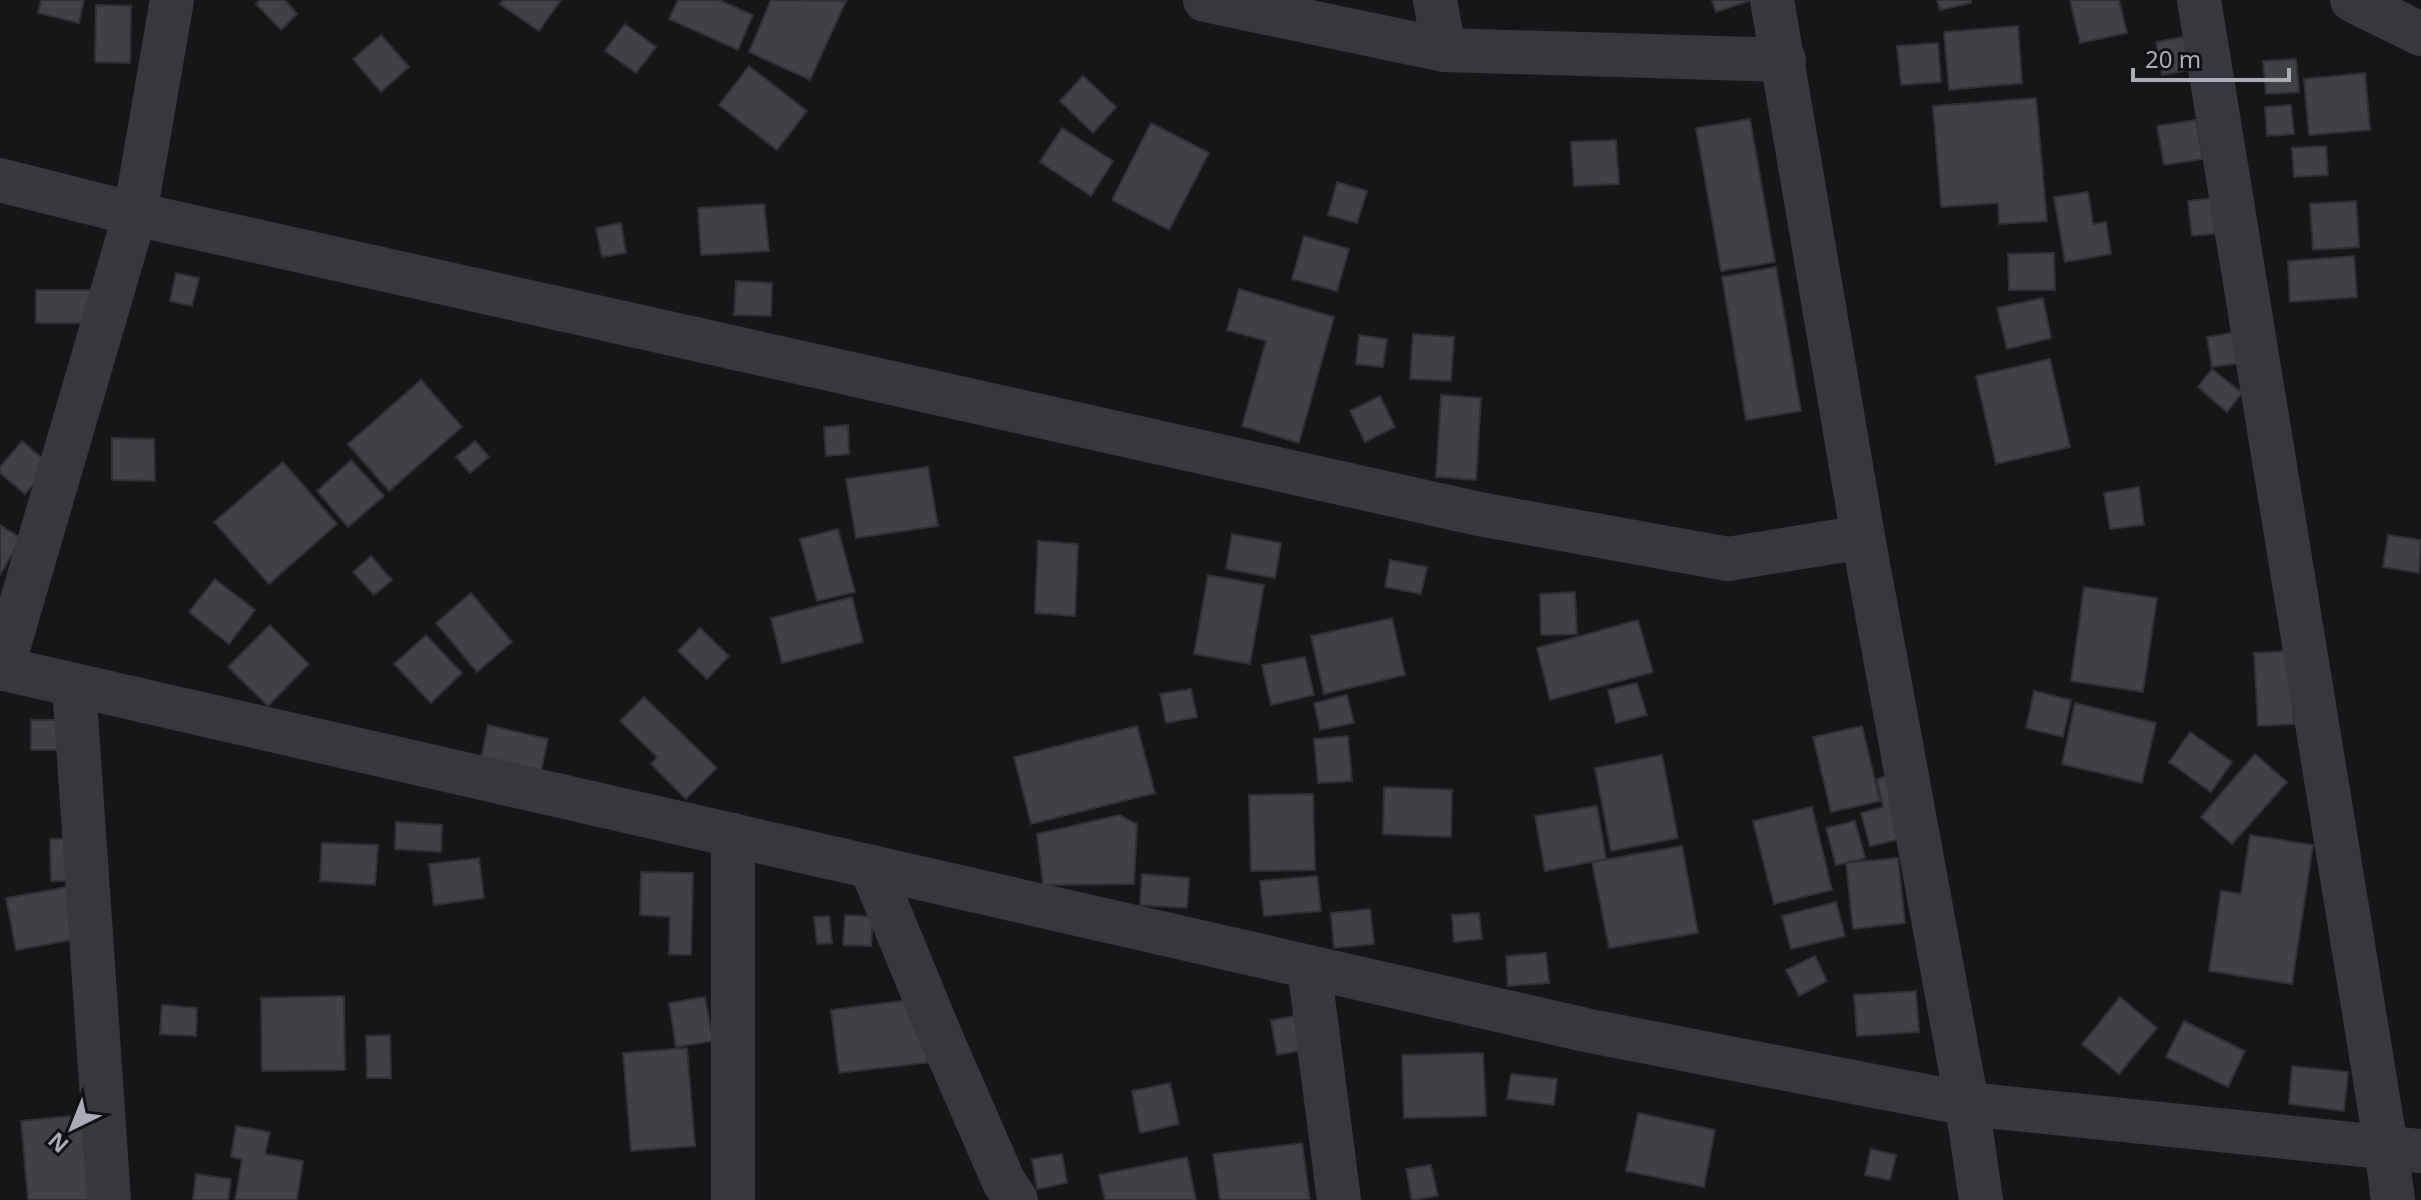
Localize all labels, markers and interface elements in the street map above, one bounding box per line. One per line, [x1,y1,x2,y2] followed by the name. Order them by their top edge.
[2133,32,2289,82] scale bar
[2145,42,2201,75] text: 20 m
[32,1088,112,1168] north arrow
[41,1126,74,1160] text: N

